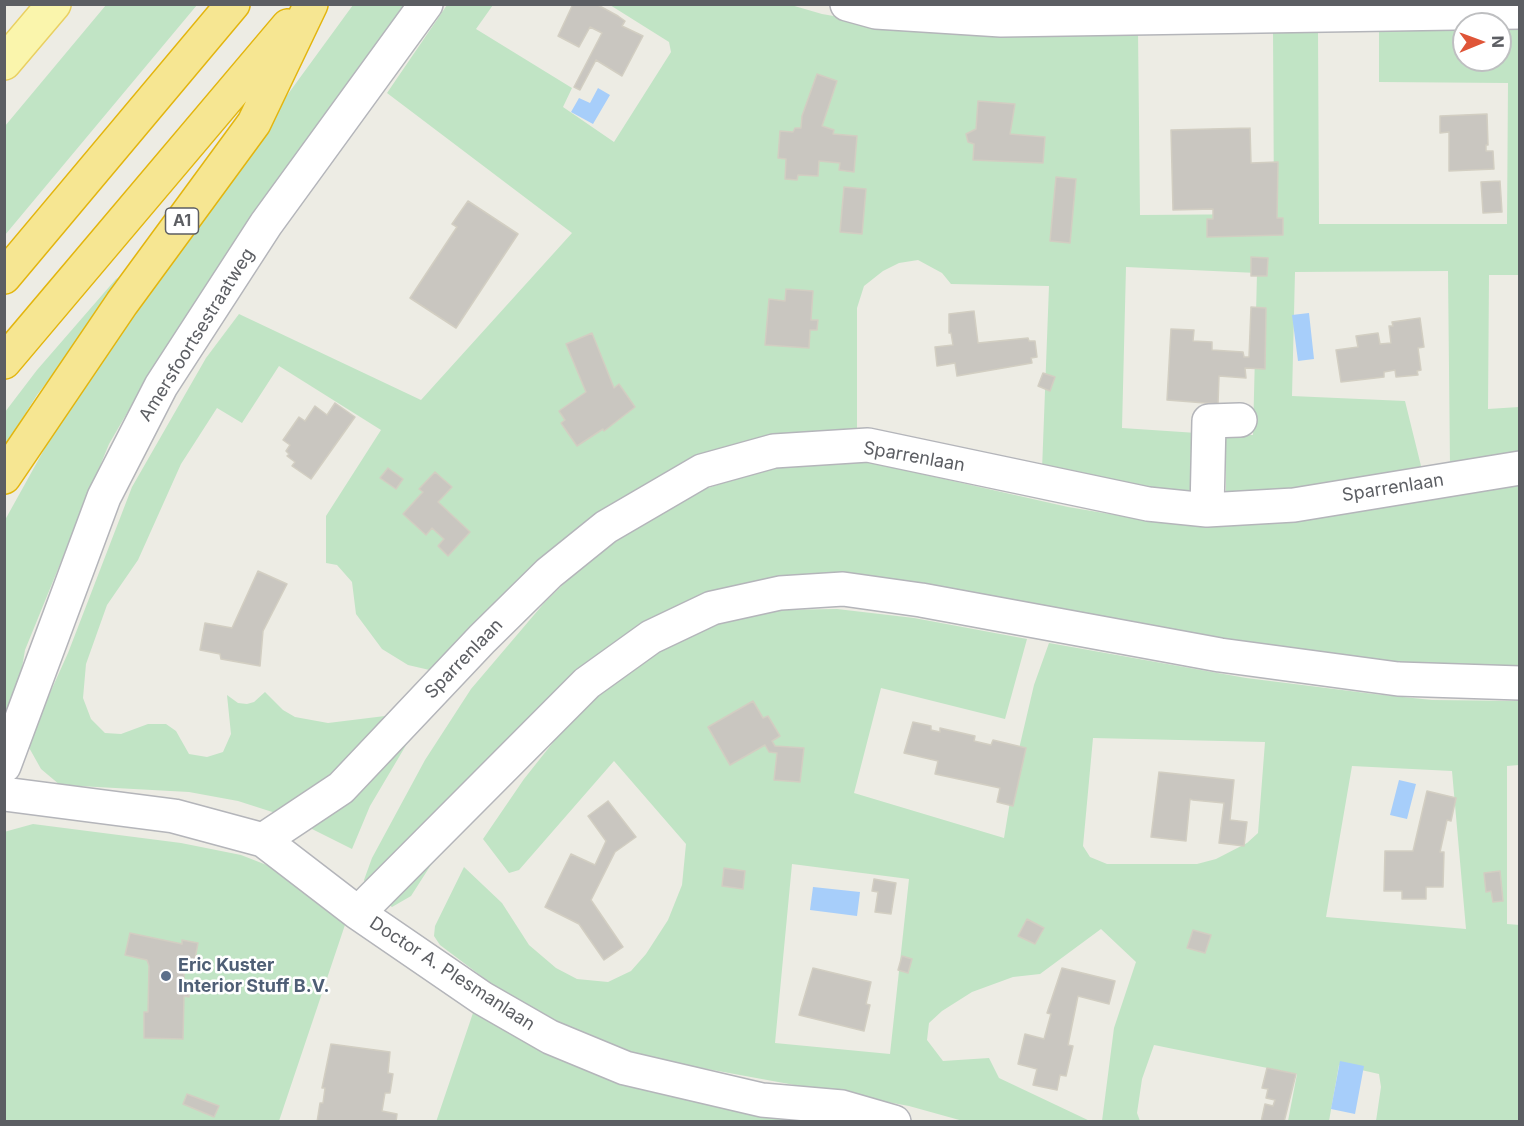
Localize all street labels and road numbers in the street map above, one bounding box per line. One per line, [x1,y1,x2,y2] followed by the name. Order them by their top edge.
[166,208,198,234] road number: A1
[135,245,259,425] street label: Amersfoortsestraatweg
[862,437,966,477] street label: Sparrenlaan
[1341,469,1445,507] street label: Sparrenlaan
[421,615,507,703] street label: Sparrenlaan
[365,912,539,1036] street label: Doctor A. Plesmanlaan

